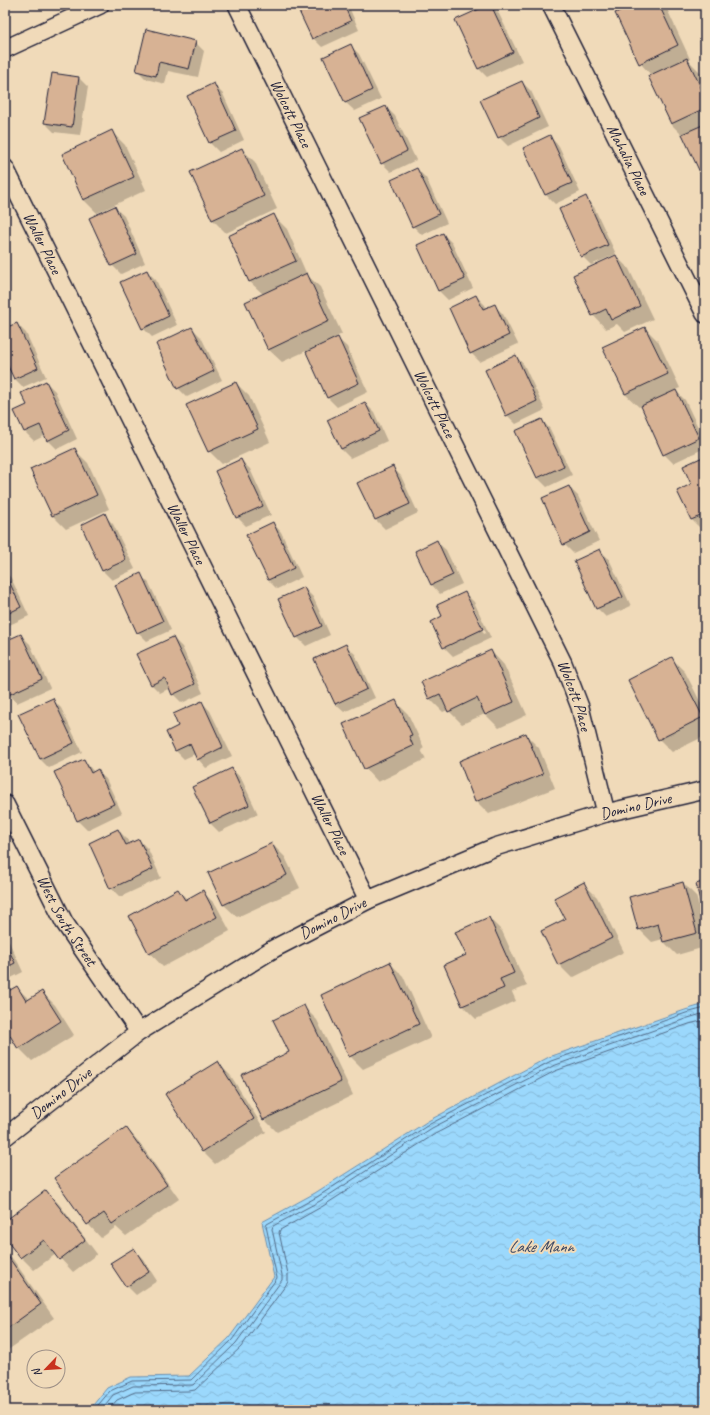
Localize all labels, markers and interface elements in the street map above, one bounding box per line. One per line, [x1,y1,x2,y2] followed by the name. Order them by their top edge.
[265,76,317,152] street label: Wolcott Place
[602,121,655,200] street label: Mahalia Place
[19,209,67,279] street label: Waller Place
[409,366,461,443] street label: Wolcott Place
[163,499,211,569] street label: Waller Place
[553,657,596,735] street label: Wolcott Place
[598,788,675,824] street label: Domino Drive
[306,790,355,860] street label: Waller Place
[32,872,102,971] street label: West South Street
[296,892,371,944] street label: Domino Drive
[26,1062,97,1123] street label: Domino Drive
[508,1236,576,1257] water label: Lake Mann
[26,1349,66,1389] north arrow
[28,1365,45,1379] text: N

